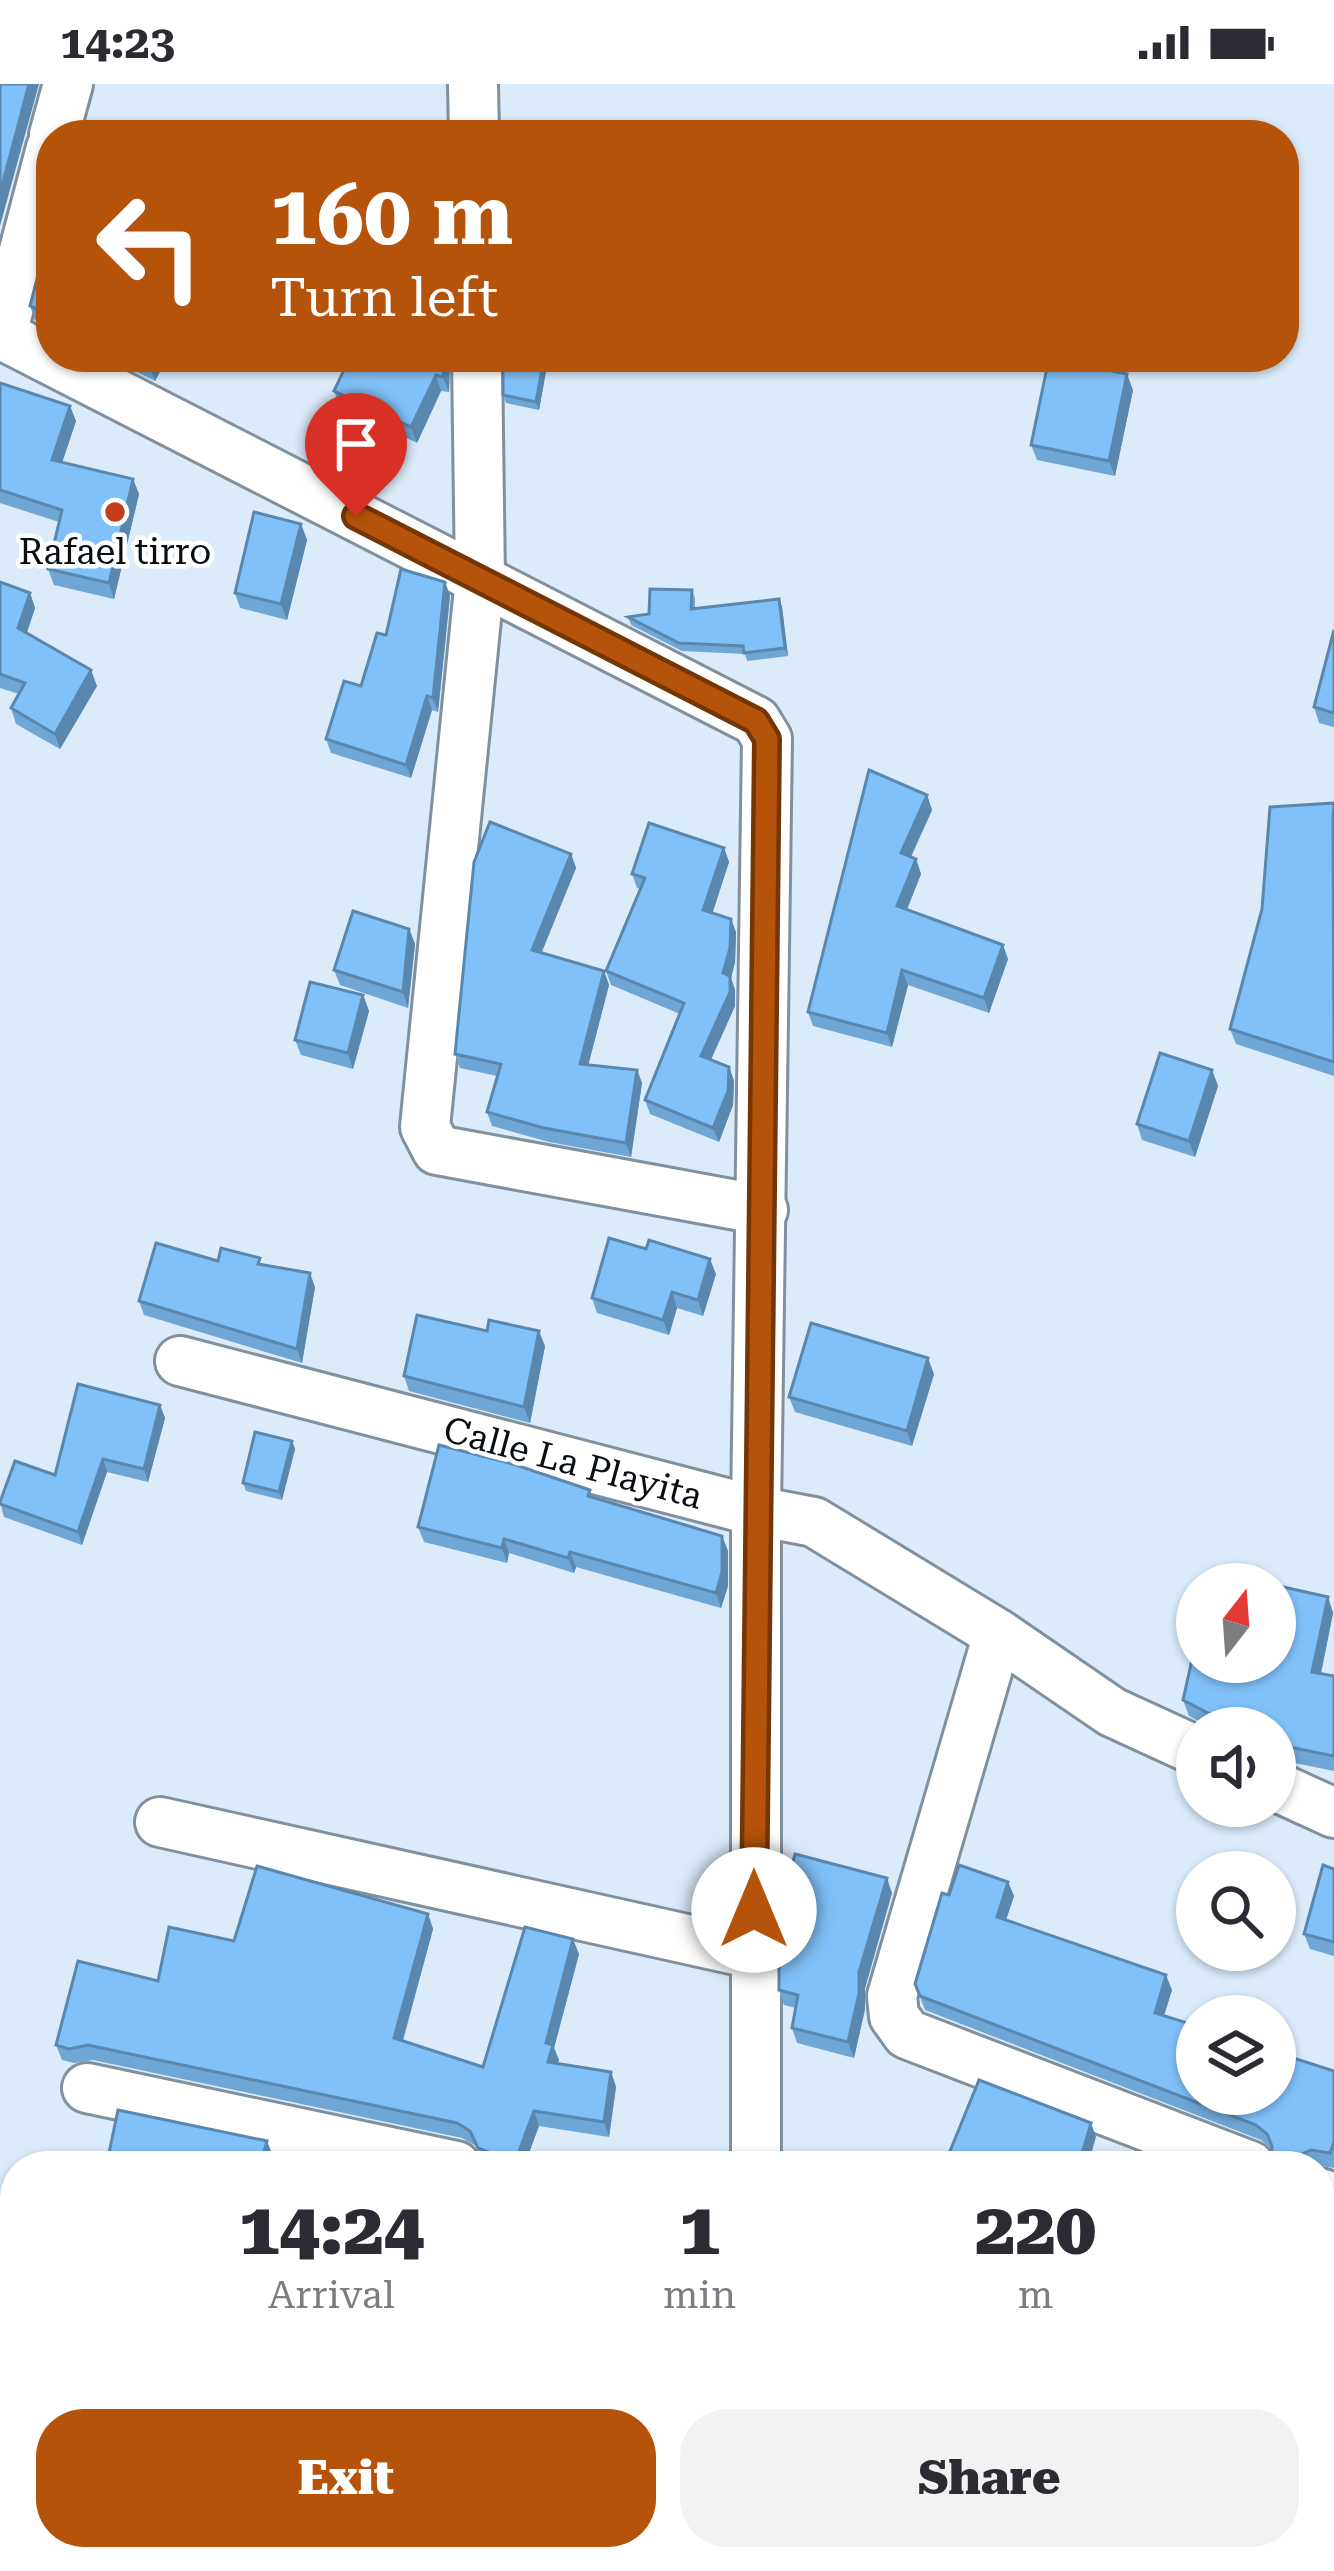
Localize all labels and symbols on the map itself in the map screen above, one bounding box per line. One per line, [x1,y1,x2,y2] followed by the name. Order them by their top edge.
[305,393,407,516] pin
[102,499,128,525] marker: Rafael tirro
[19,531,211,573] place label: Rafael tirro
[439,1408,707,1518] street label: Calle La Playita
[1176,1563,1296,1683] north arrow
[691,1847,817,1973] position arrow

